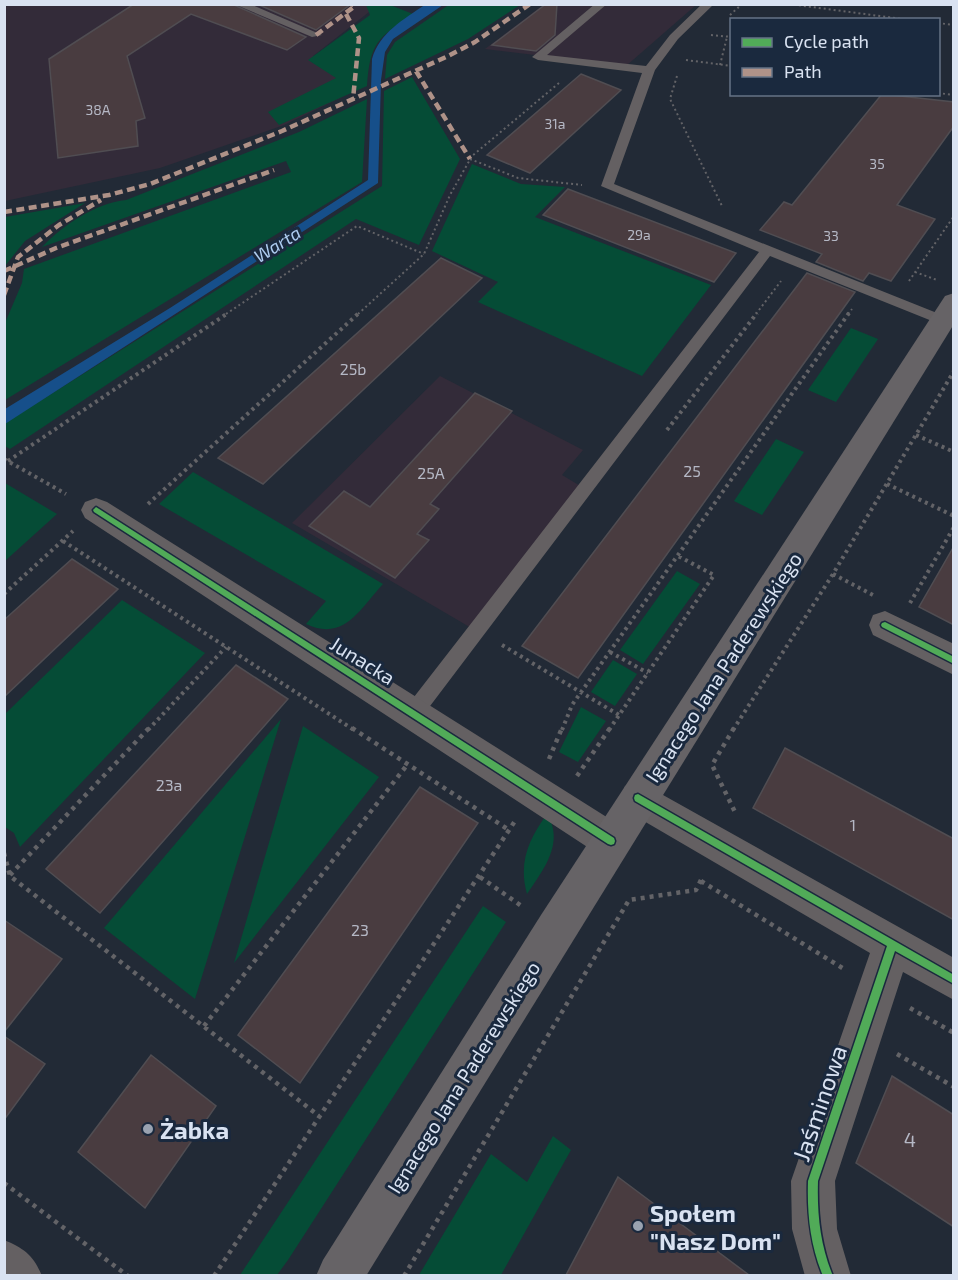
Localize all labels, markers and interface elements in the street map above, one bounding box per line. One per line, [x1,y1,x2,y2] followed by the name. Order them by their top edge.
[730,18,940,96] legend
[784,30,869,52] text: Cycle path
[784,60,822,82] text: Path
[86,101,111,118] house number: 38A
[544,115,566,132] house number: 31a
[869,155,885,172] house number: 35
[249,221,305,267] water label: Warta
[627,226,651,243] house number: 29a
[823,227,839,244] house number: 33
[340,359,366,378] house number: 25b
[683,461,701,480] house number: 25
[417,463,445,482] house number: 25A
[640,548,806,786] street label: Ignacego Jana Paderewskiego
[326,631,400,689] street label: Junacka
[156,775,182,794] house number: 23a
[850,815,856,834] house number: 1
[351,920,369,939] house number: 23
[382,957,544,1197] street label: Ignacego Jana Paderewskiego
[786,1041,852,1165] street label: Jaśminowa
[160,1115,229,1144] place label: Żabka
[141,1122,155,1136] marker: Żabka
[904,1127,916,1151] house number: 4
[650,1198,781,1255] place label: Społem "Nasz Dom"
[631,1219,645,1233] marker: Społem "Nasz Dom"

